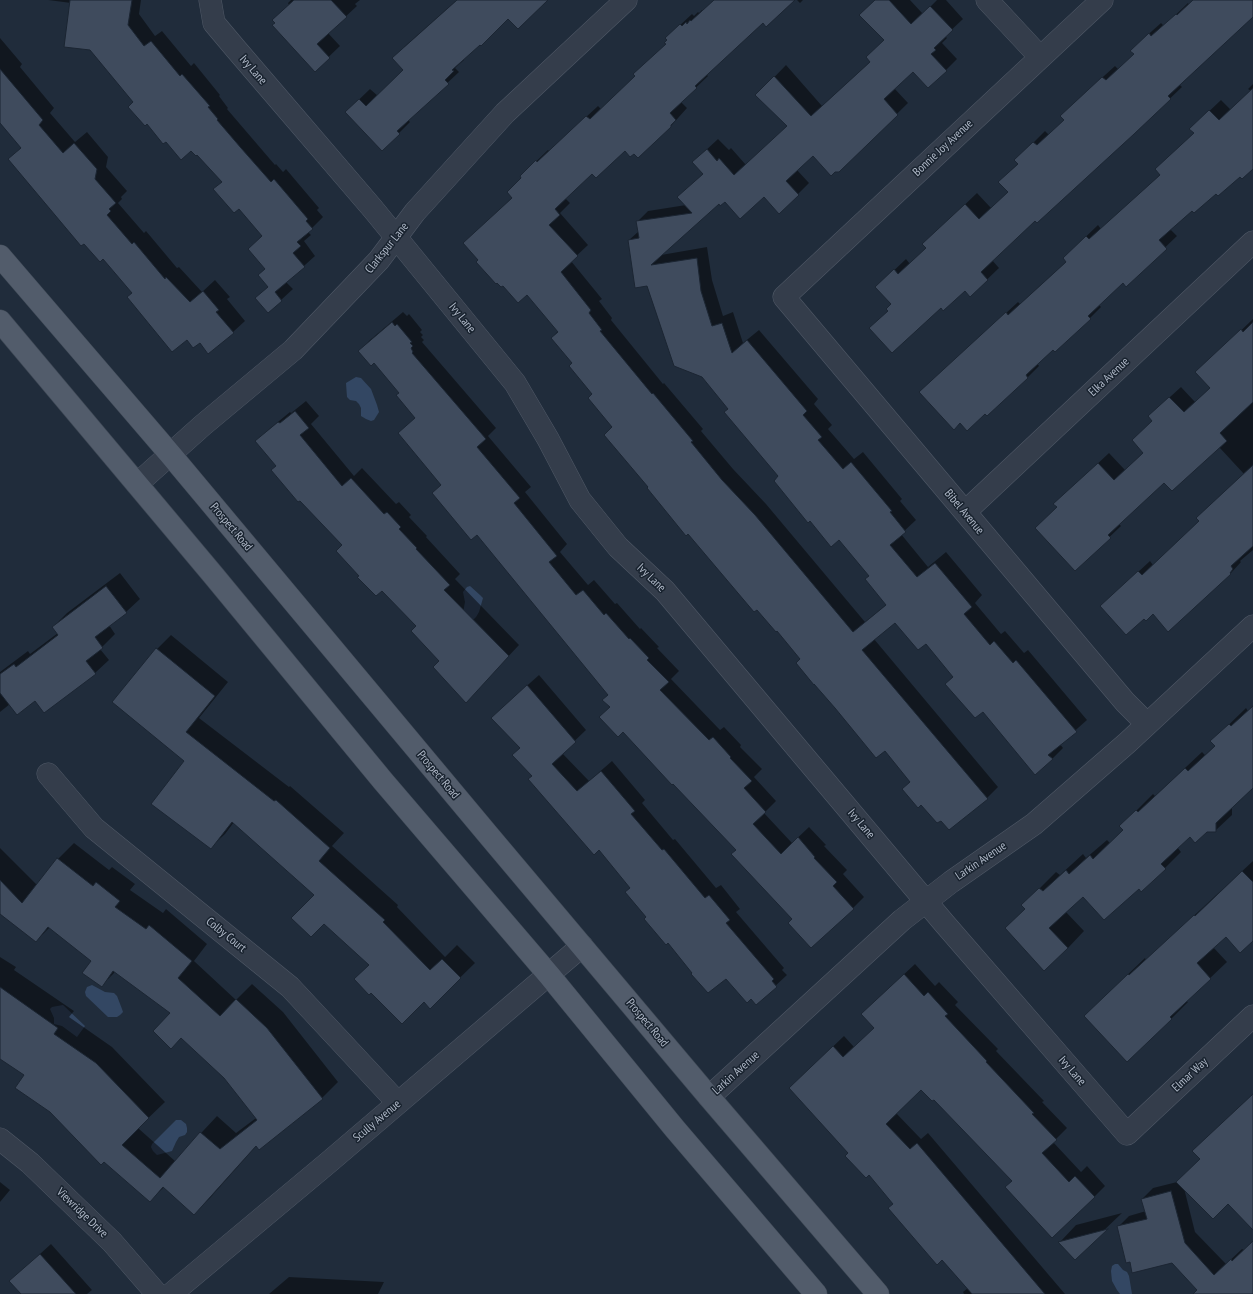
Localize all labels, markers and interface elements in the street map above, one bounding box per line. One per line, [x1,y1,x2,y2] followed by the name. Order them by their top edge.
[236,52,270,88] street label: Ivy Lane
[910,117,976,179] street label: Bonnie Joy Avenue
[362,220,412,276] street label: Clarkspur Lane
[446,300,478,336] street label: Ivy Lane
[1086,355,1132,399] street label: Elka Avenue
[941,487,987,537] street label: Bibel Avenue
[207,500,255,554] street label: Prospect Road
[634,561,668,595] street label: Ivy Lane
[414,748,462,802] street label: Prospect Road
[844,806,878,842] street label: Ivy Lane
[953,839,1009,883] street label: Larkin Avenue
[203,914,249,956] street label: Colby Court
[623,996,671,1050] street label: Prospect Road
[710,1048,762,1098] street label: Larkin Avenue
[1055,1053,1089,1089] street label: Ivy Lane
[1169,1055,1211,1095] street label: Elmar Way
[350,1097,404,1145] street label: Scully Avenue
[53,1185,111,1241] street label: Viewridge Drive

